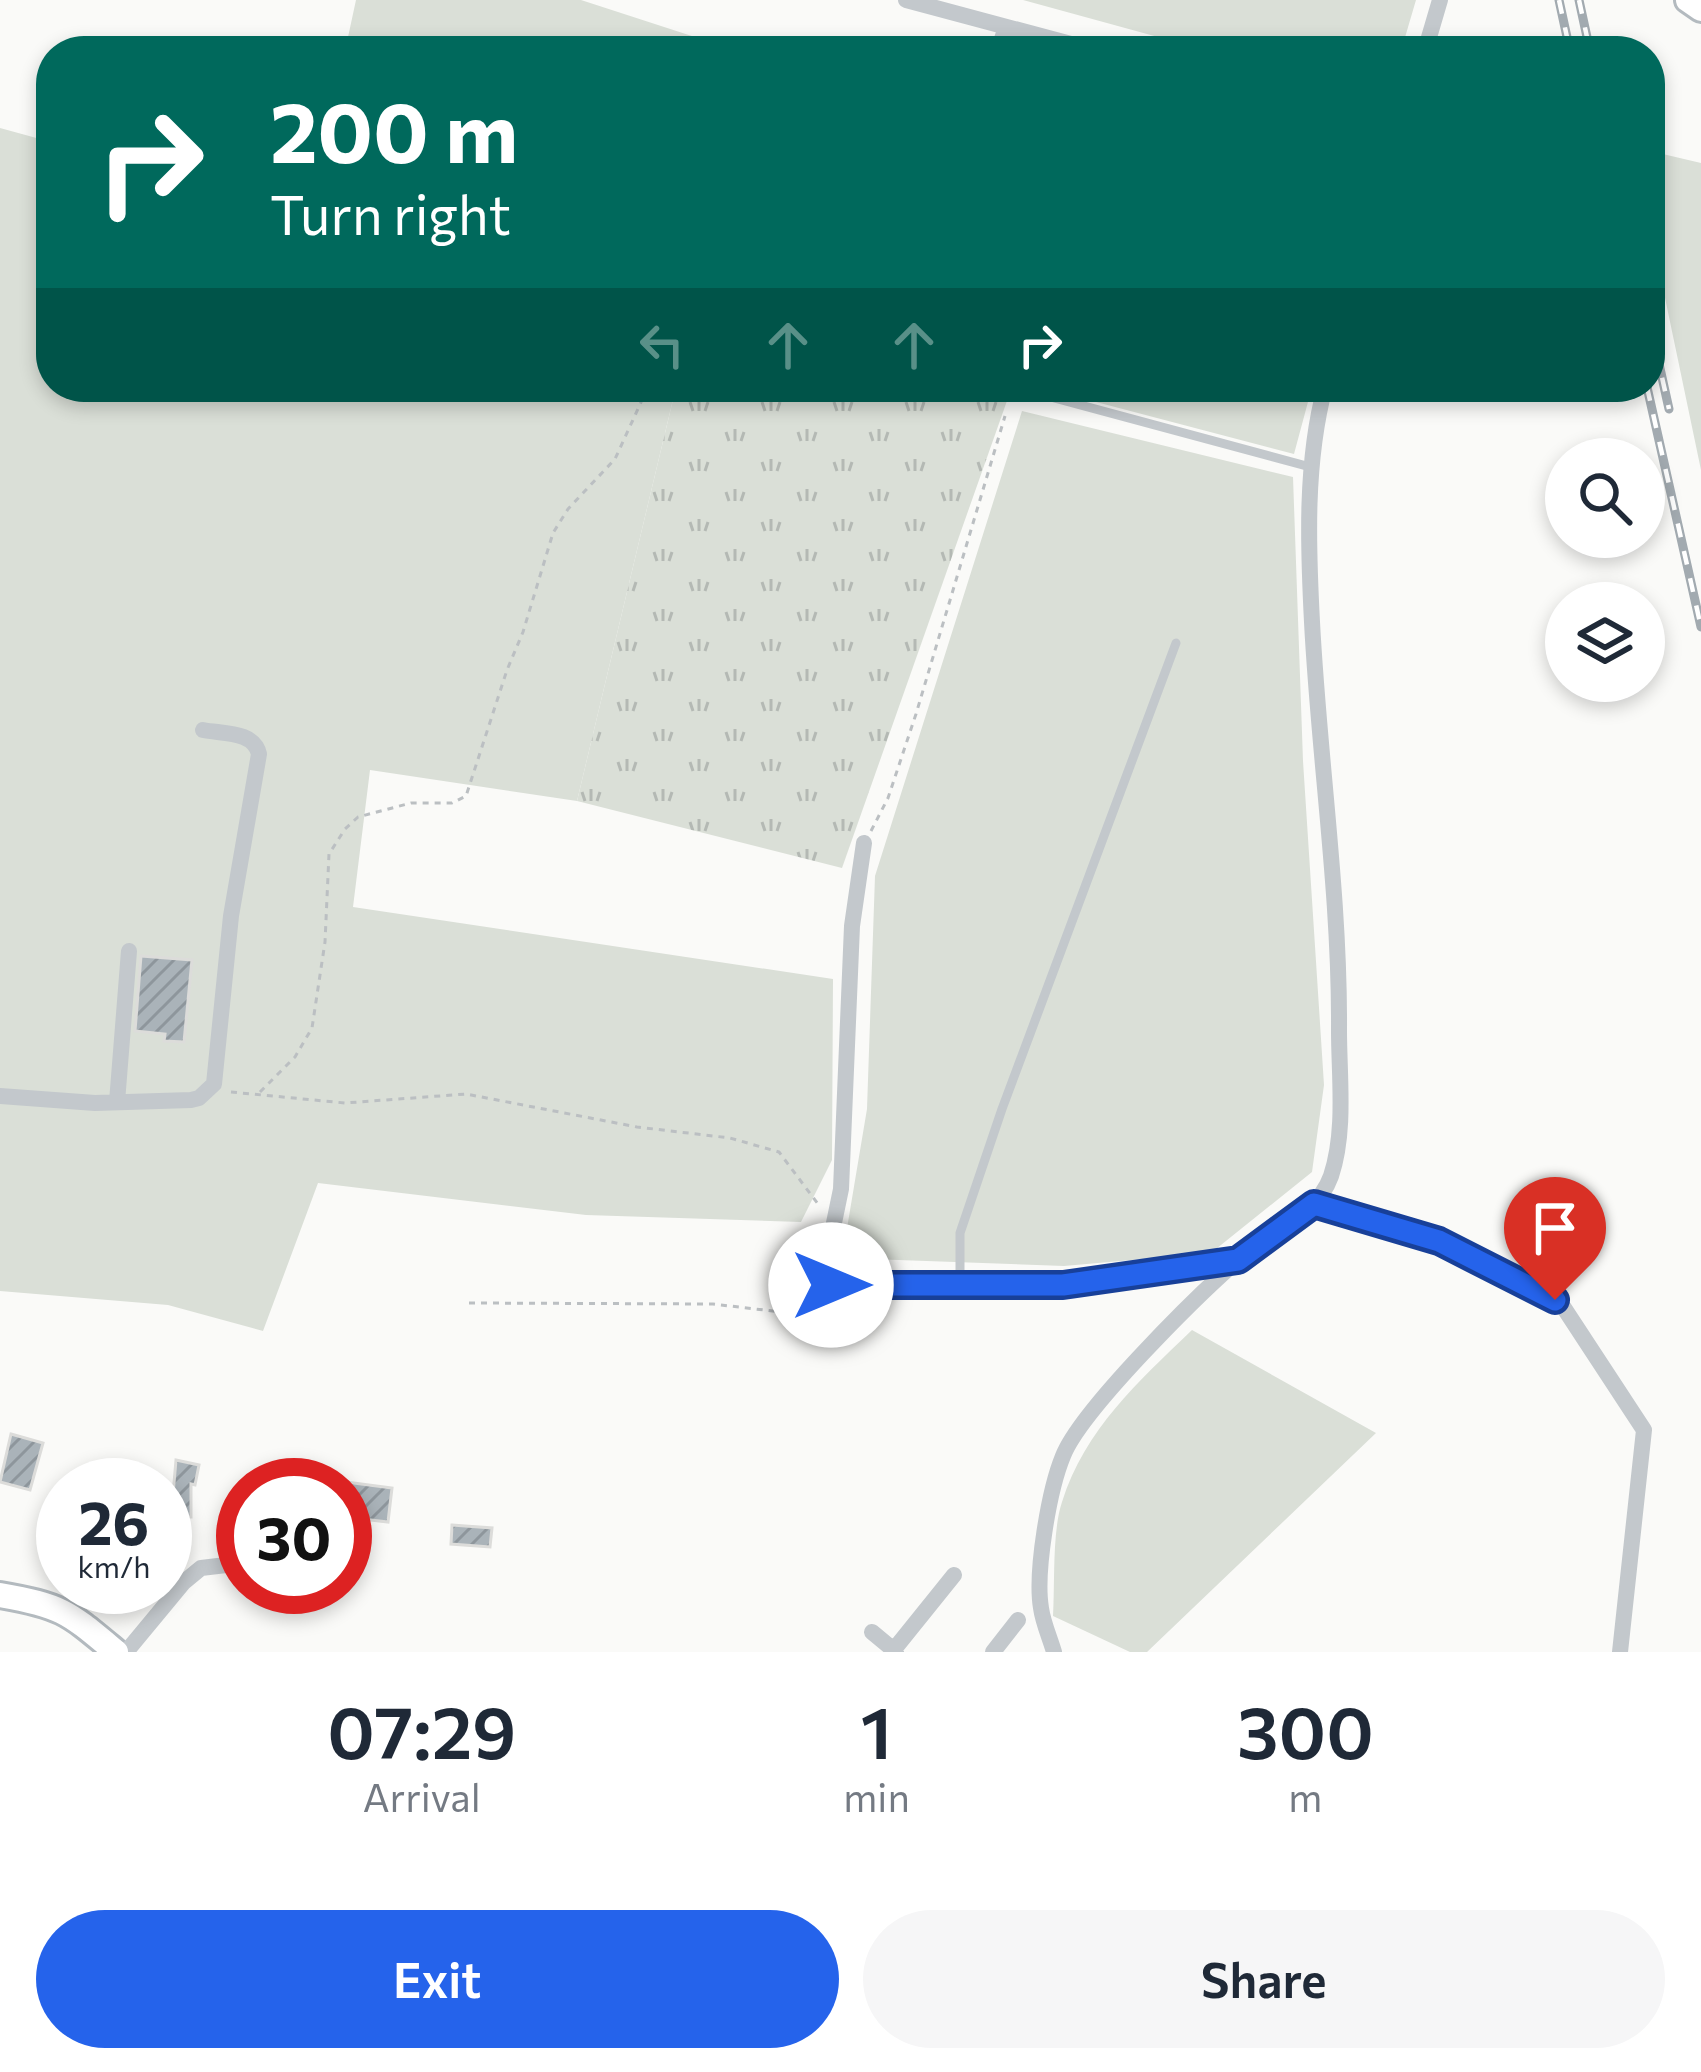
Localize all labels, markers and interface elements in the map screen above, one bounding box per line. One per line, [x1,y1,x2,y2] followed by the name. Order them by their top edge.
[270,78,518,180] text: 200 m
[72,84,228,240] icon: right
[270,180,511,246] text: Turn right
[629,312,695,378] icon: left
[755,312,821,378] icon: ahead
[881,312,947,378] icon: ahead
[1007,312,1073,378] icon: right
[1545,438,1665,702] map controls
[1545,438,1665,558] button: search
[1545,582,1665,702] button: layers
[1504,1177,1606,1300] pin
[1522,1195,1588,1261] icon: arrive
[768,1222,894,1348] position arrow
[216,1458,372,1614] speed limit sign: 30
[79,1484,149,1557] text: 26
[78,1547,150,1584] text: km/h
[327,1686,516,1774] text: 07:29
[861,1686,893,1774] text: 1
[1237,1686,1374,1774] text: 300
[363,1772,481,1820] text: Arrival
[843,1772,910,1820] text: min
[1288,1772,1322,1820] text: m
[36,1910,839,2048] button: Exit
[863,1910,1665,2048] button: Share

